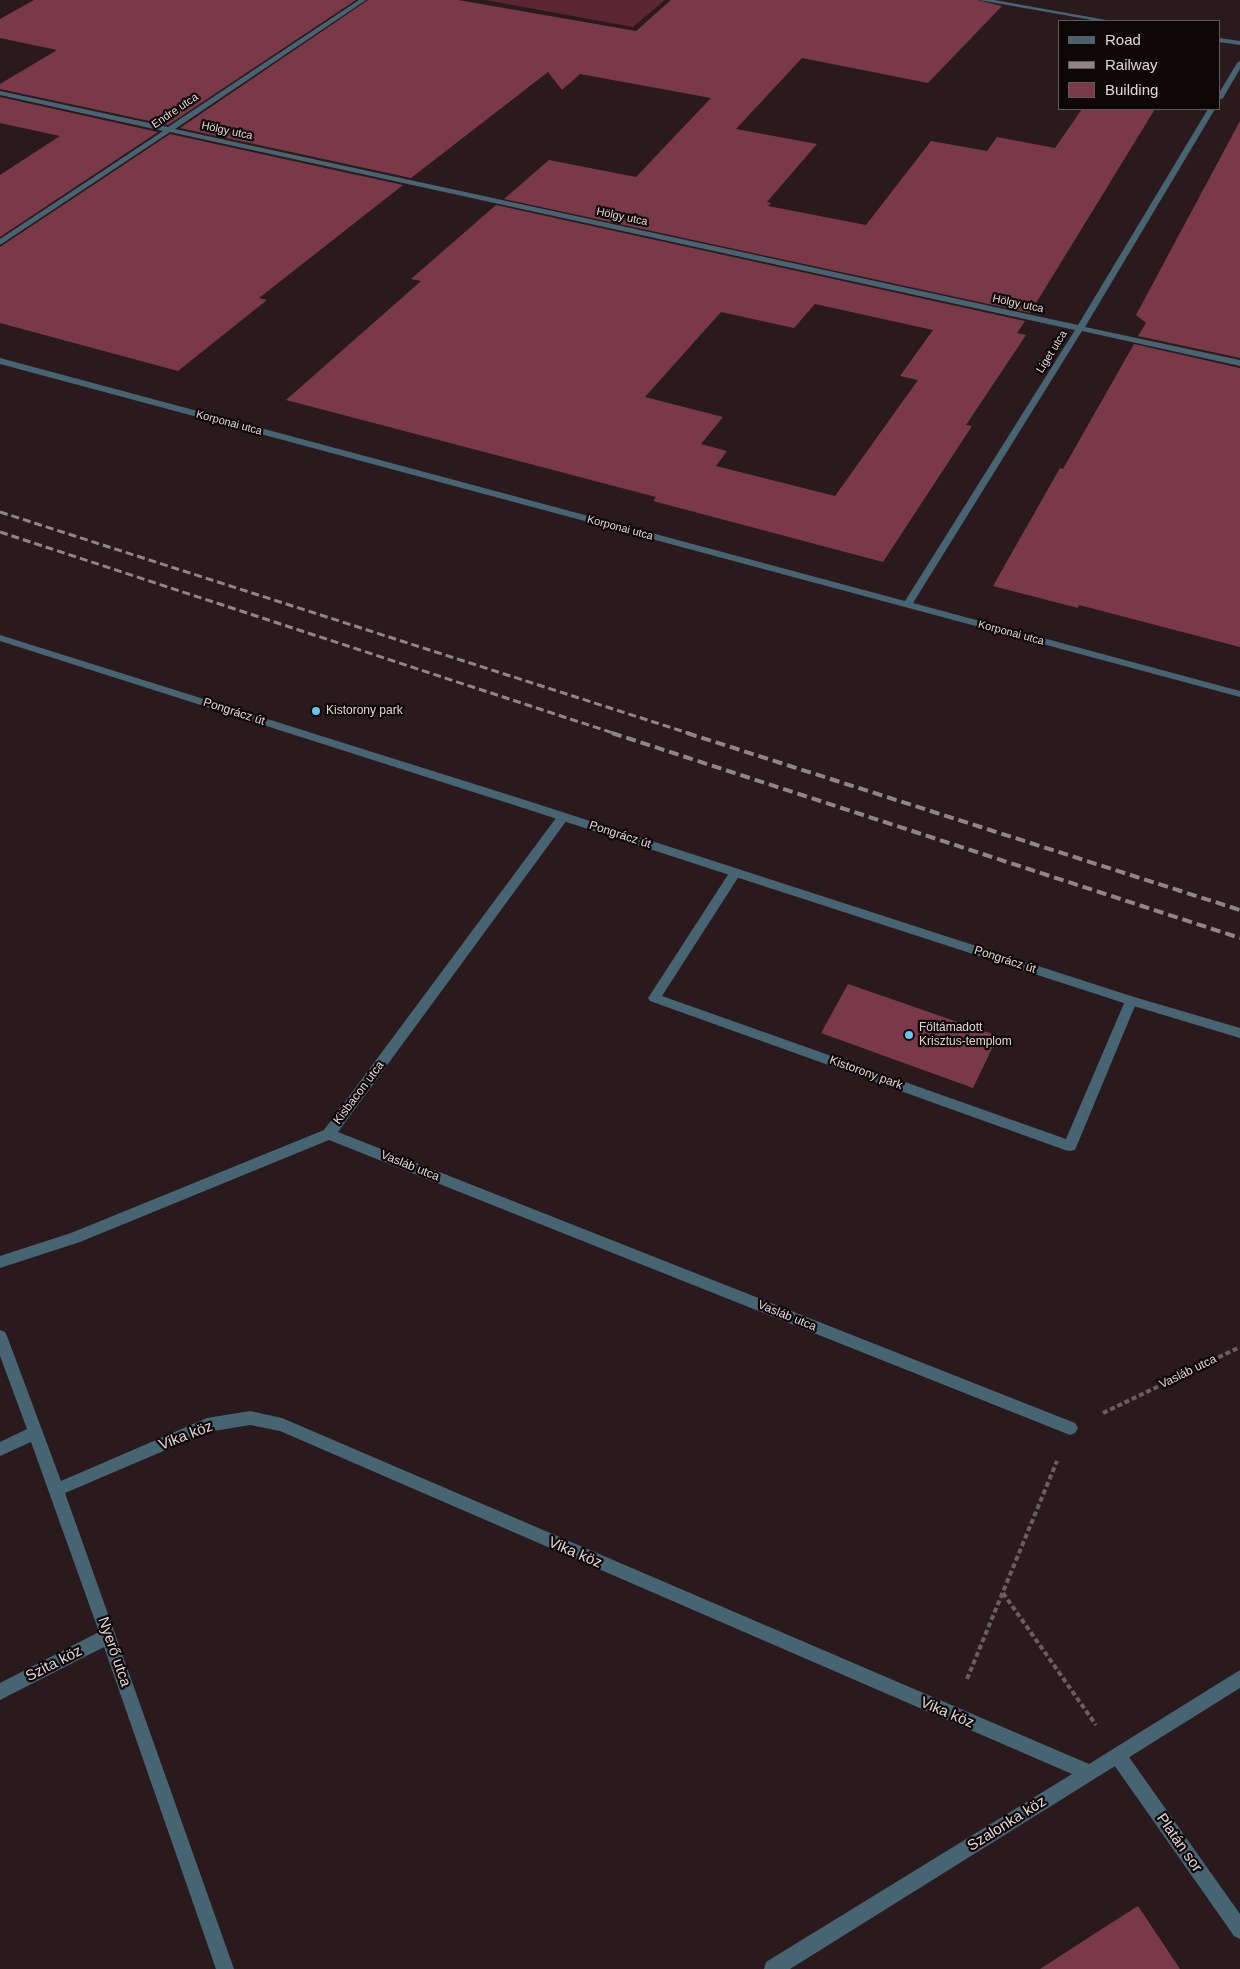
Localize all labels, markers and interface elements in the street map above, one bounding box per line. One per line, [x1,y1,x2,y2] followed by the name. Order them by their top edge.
[1058,20,1220,110] legend
[1105,31,1141,48] text: Road
[1105,56,1158,73] text: Railway
[1105,81,1158,98] text: Building
[149,91,201,131] street label: Endre utca
[200,119,254,143] street label: Hölgy utca
[595,205,649,229] street label: Hölgy utca
[991,292,1045,316] street label: Hölgy utca
[1034,328,1070,376] street label: Liget utca
[195,408,263,438] street label: Korponai utca
[586,513,654,543] street label: Korponai utca
[977,618,1045,648] street label: Korponai utca
[201,695,267,729] street label: Pongrácz út
[326,704,403,718] place label: Kistorony park
[310,705,322,717] marker: Kistorony park
[587,818,653,852] street label: Pongrácz út
[972,943,1038,977] street label: Pongrácz út
[919,1021,1012,1049] place label: Föltámadott Krisztus-templom
[903,1029,915,1041] marker: Föltámadott Krisztus-templom
[828,1053,904,1093] street label: Kistorony park
[331,1059,387,1127] street label: Kisbacon utca
[379,1148,441,1184] street label: Vasláb utca
[756,1298,818,1334] street label: Vasláb utca
[1157,1352,1219,1392] street label: Vasláb utca
[156,1417,216,1455] street label: Vika köz
[546,1534,604,1572] street label: Vika köz
[94,1615,134,1689] street label: Nyerő utca
[23,1642,85,1686] street label: Szita köz
[918,1694,976,1732] street label: Vika köz
[964,1793,1050,1855] street label: Szalonka köz
[1152,1810,1206,1876] street label: Platán sor

